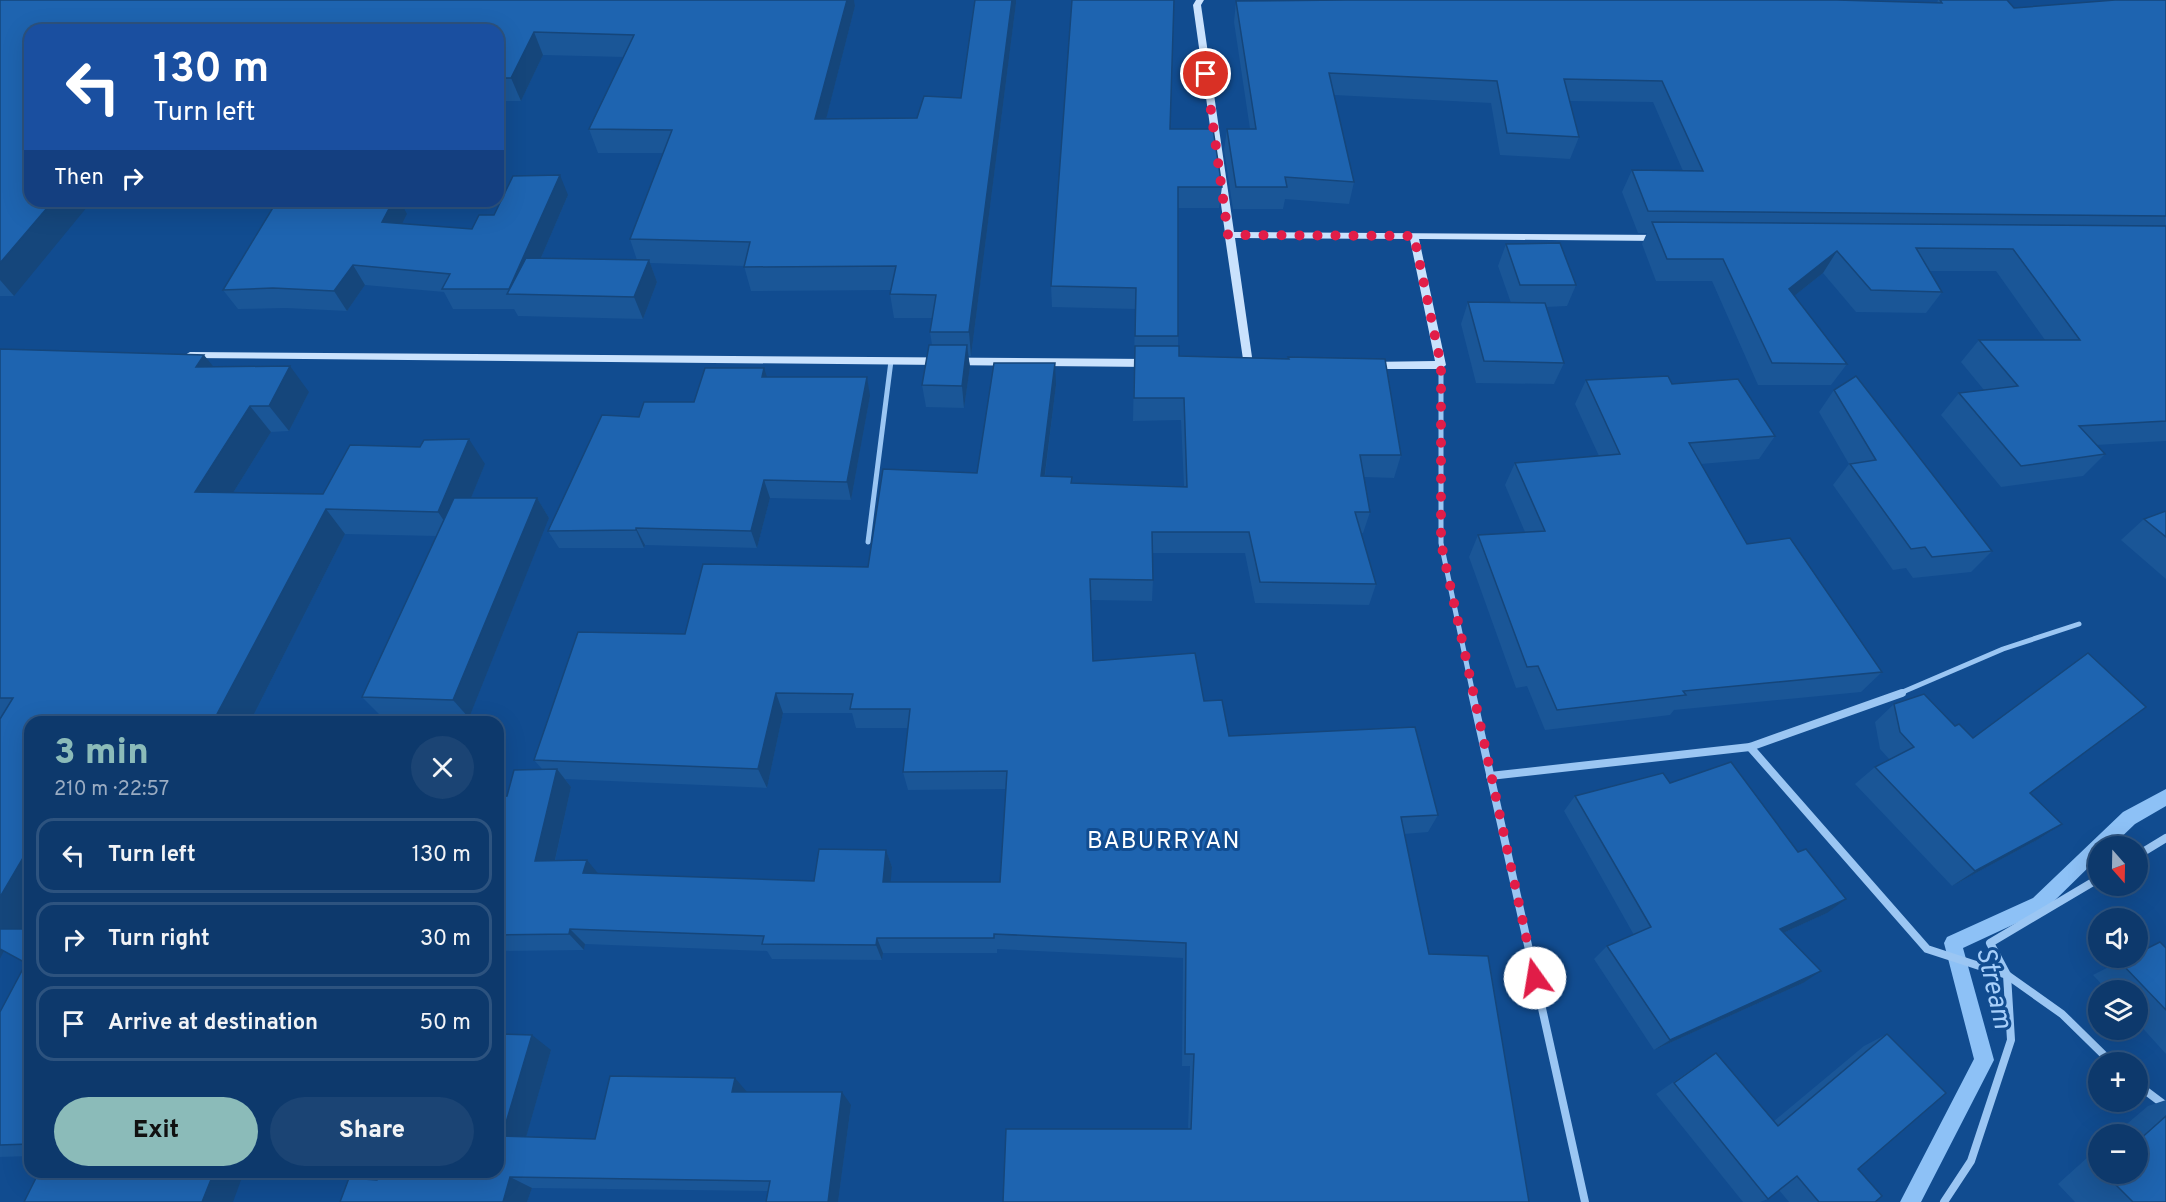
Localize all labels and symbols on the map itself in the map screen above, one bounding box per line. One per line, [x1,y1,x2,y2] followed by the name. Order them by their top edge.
[1180,48,1231,99] pin
[1087,827,1241,857] district label: BABURRYAN
[2088,836,2148,896] north arrow
[1967,944,2019,1032] water label: Stream
[1503,946,1567,1010] position arrow

